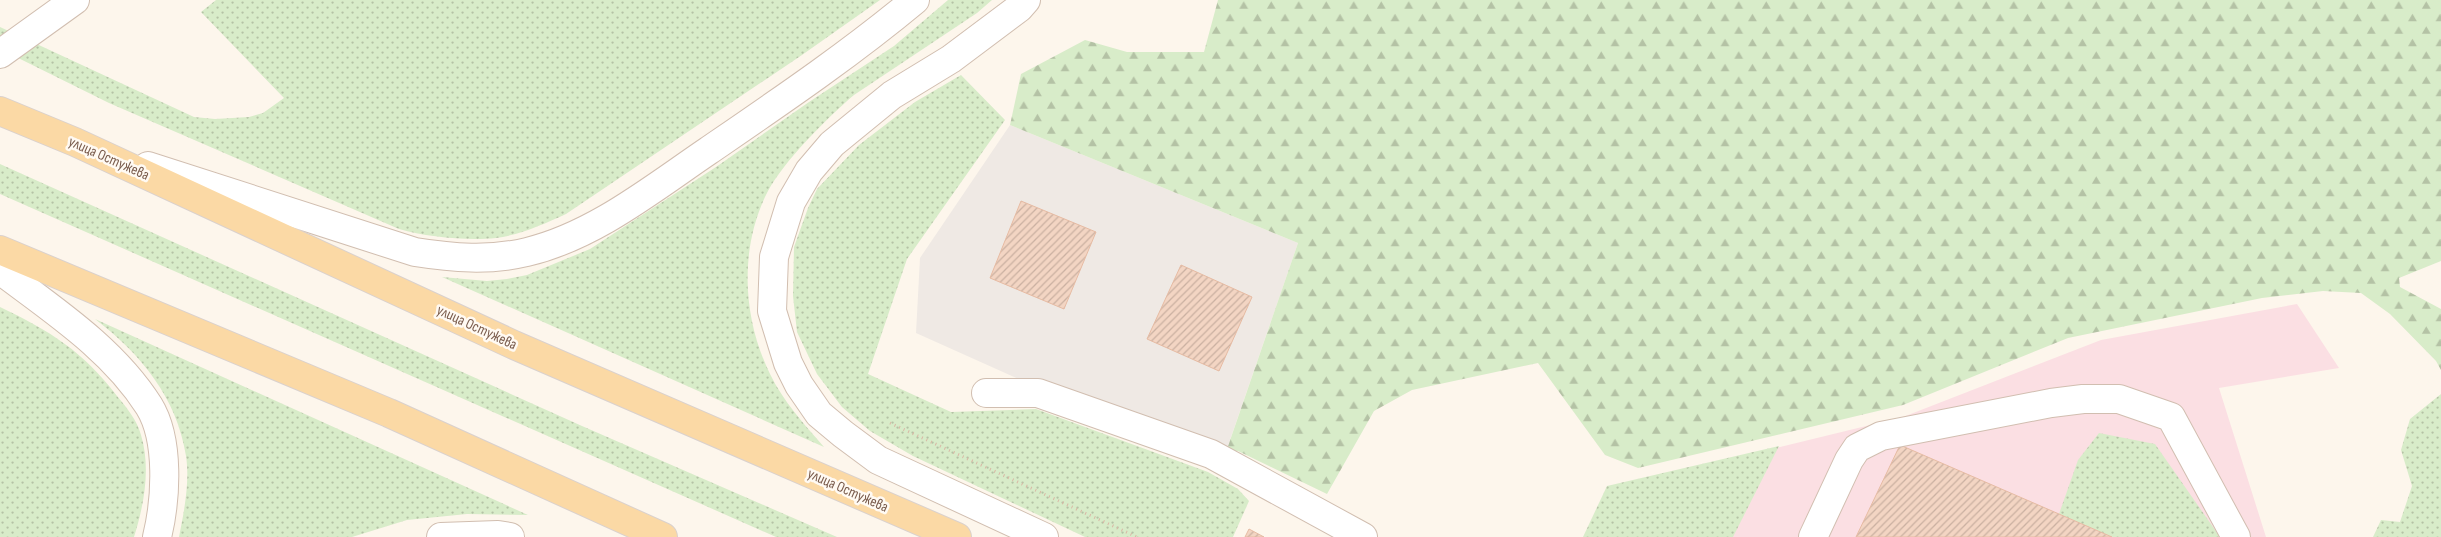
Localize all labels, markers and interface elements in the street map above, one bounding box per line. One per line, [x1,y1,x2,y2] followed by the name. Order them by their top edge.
[65,132,152,185] street label: улица Остужева
[434,301,520,354] street label: улица Остужева
[804,464,891,517] street label: улица Остужева

